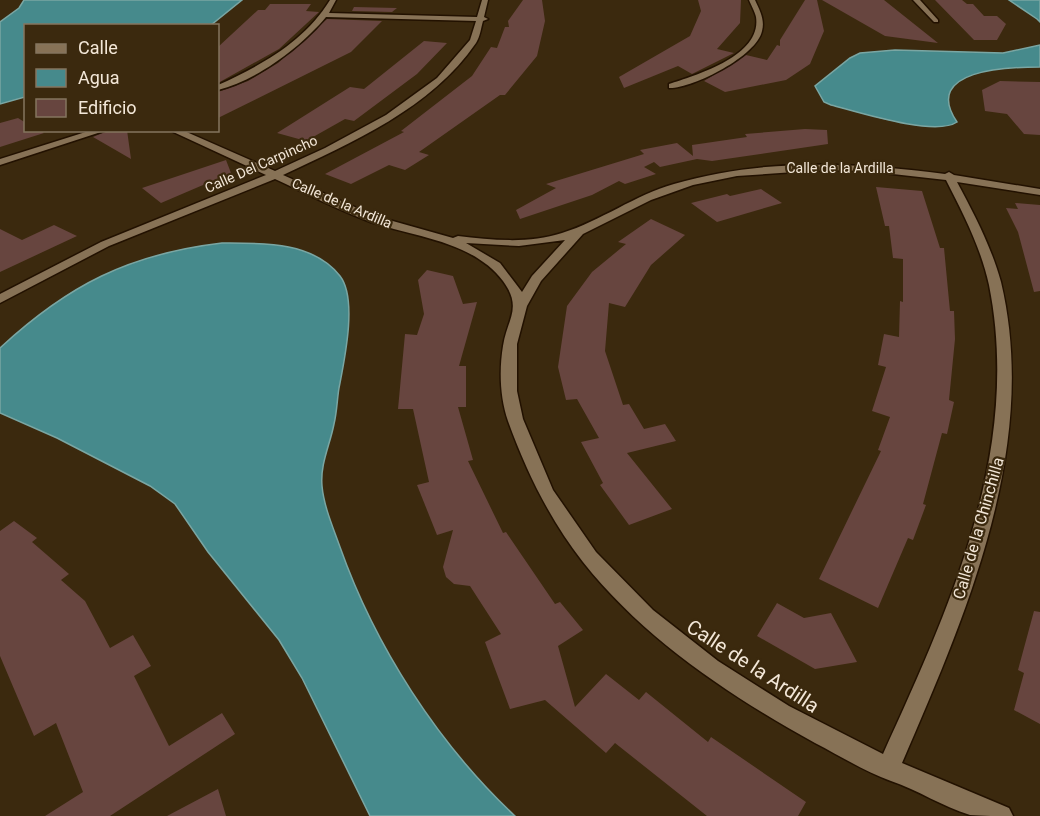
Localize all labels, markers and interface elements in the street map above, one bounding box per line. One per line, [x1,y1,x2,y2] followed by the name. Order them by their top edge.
[24,24,219,132] legend
[78,37,118,58] text: Calle
[78,67,120,88] text: Agua
[78,97,137,118] text: Edificio
[202,132,320,196] street label: Calle Del Carpincho
[786,160,894,176] street label: Calle de la Ardilla
[290,175,394,231] street label: Calle de la Ardilla
[949,455,1008,601] street label: Calle de la Chinchilla
[682,614,824,718] street label: Calle de la Ardilla

